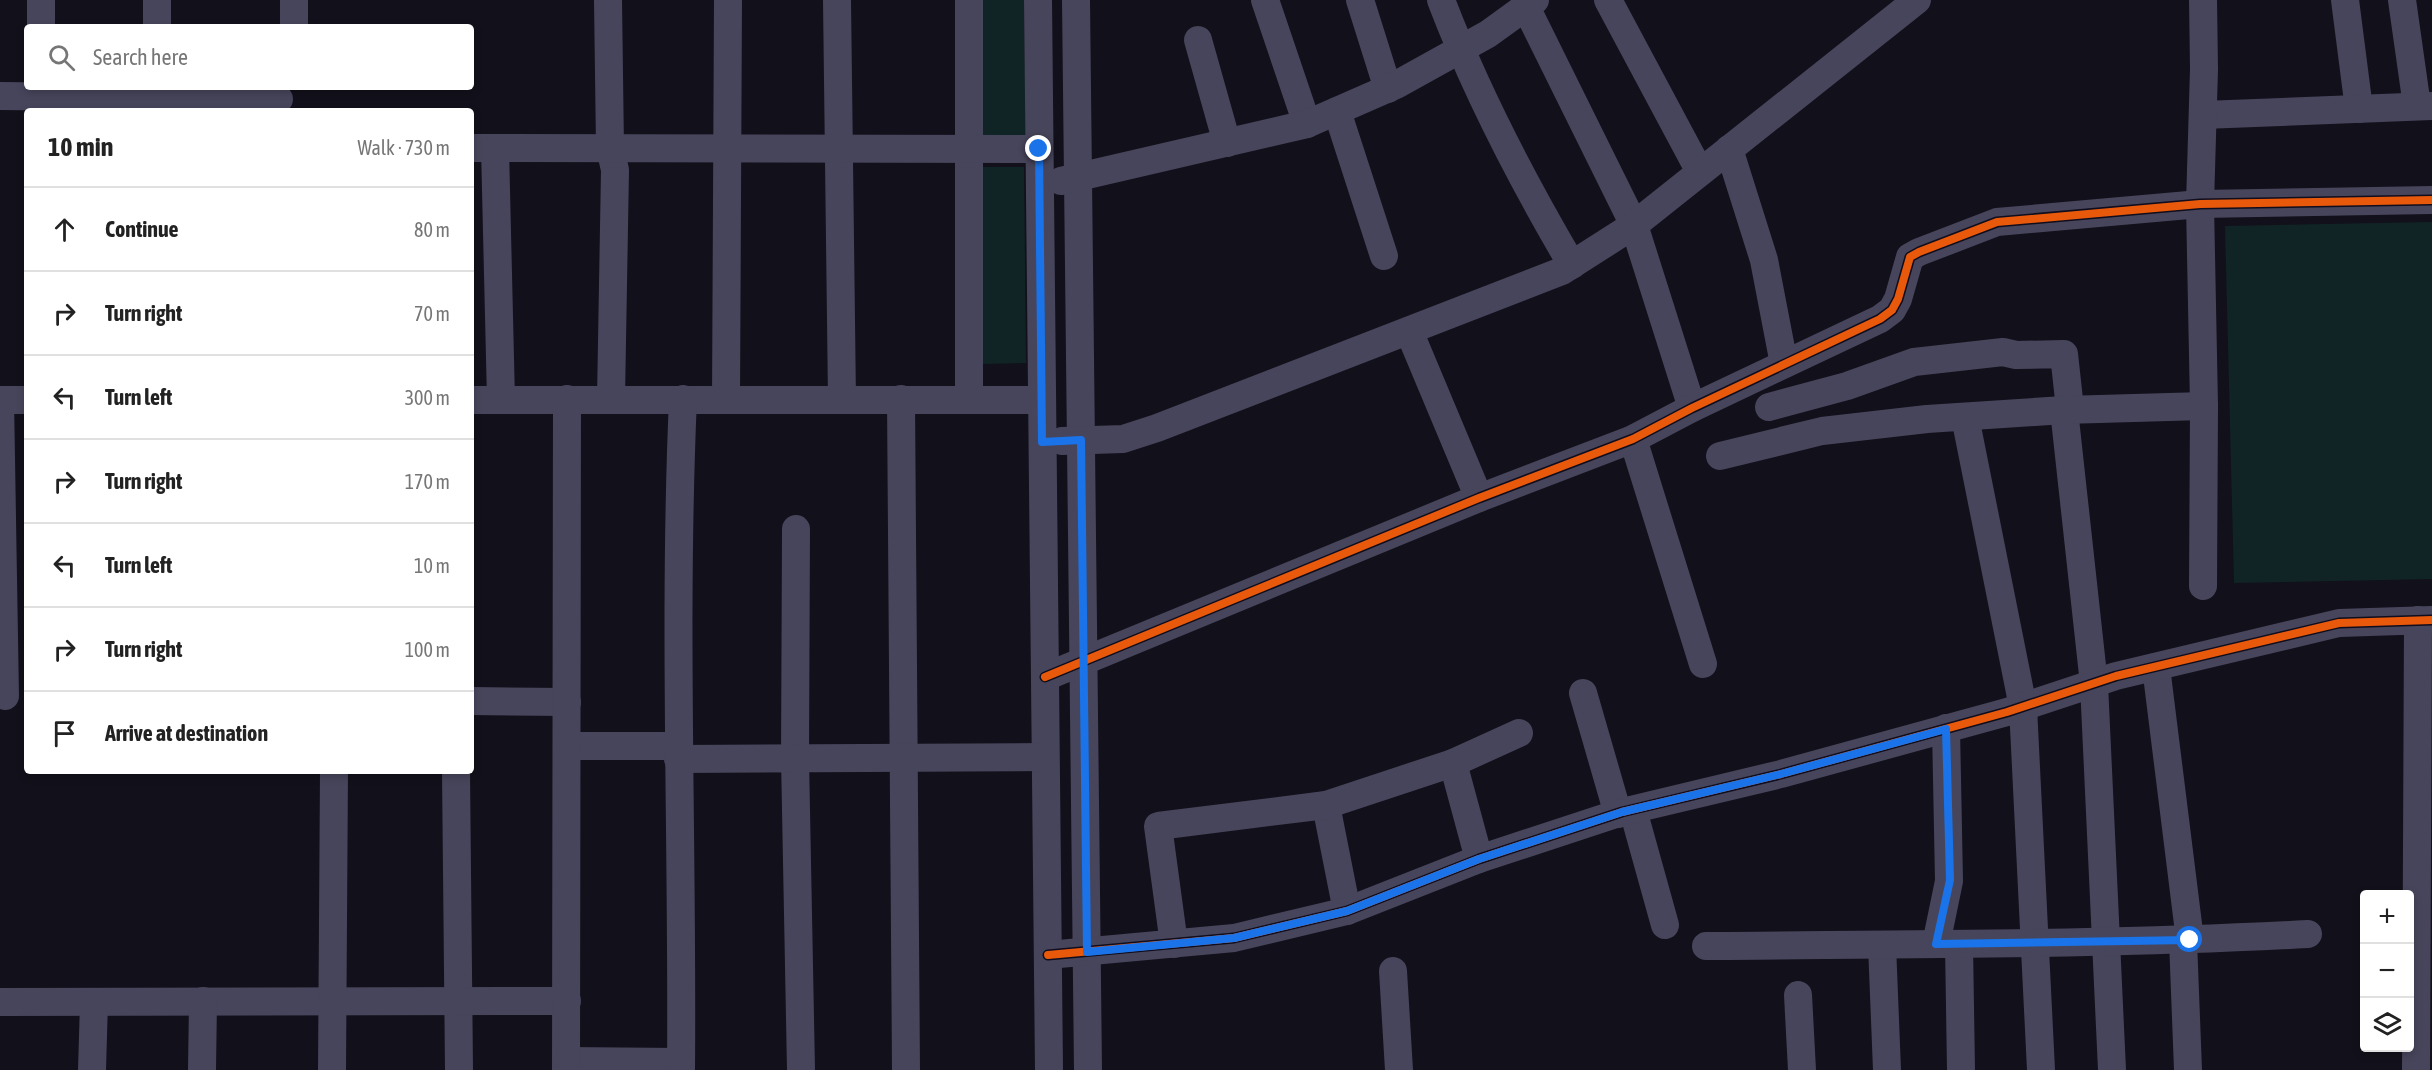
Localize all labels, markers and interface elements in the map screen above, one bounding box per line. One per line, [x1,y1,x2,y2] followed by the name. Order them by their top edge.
[24,24,474,90] search box
[45,41,78,74] icon: search
[93,44,188,70] text: Search here
[48,132,113,162] text: 10 min
[1025,135,1051,161] route end
[358,136,450,159] text: Walk · 730 m
[48,213,81,246] icon: ahead
[105,216,179,242] text: Continue
[414,218,450,241] text: 80 m
[48,297,81,330] icon: right
[105,300,182,326] text: Turn right
[414,302,450,325] text: 70 m
[48,381,81,414] icon: left
[105,384,172,410] text: Turn left
[405,386,450,409] text: 300 m
[48,465,81,498] icon: right
[105,468,182,494] text: Turn right
[405,470,450,493] text: 170 m
[48,549,81,582] icon: left
[105,552,172,578] text: Turn left
[414,554,450,577] text: 10 m
[48,633,81,666] icon: right
[105,636,182,662] text: Turn right
[405,638,450,661] text: 100 m
[48,717,81,750] icon: arrive
[105,720,268,746] text: Arrive at destination
[2360,890,2414,1052] map controls
[2360,890,2414,944] button: +
[2176,926,2202,952] route start
[2360,944,2414,998] button: −
[2360,998,2414,1052] button: layers

